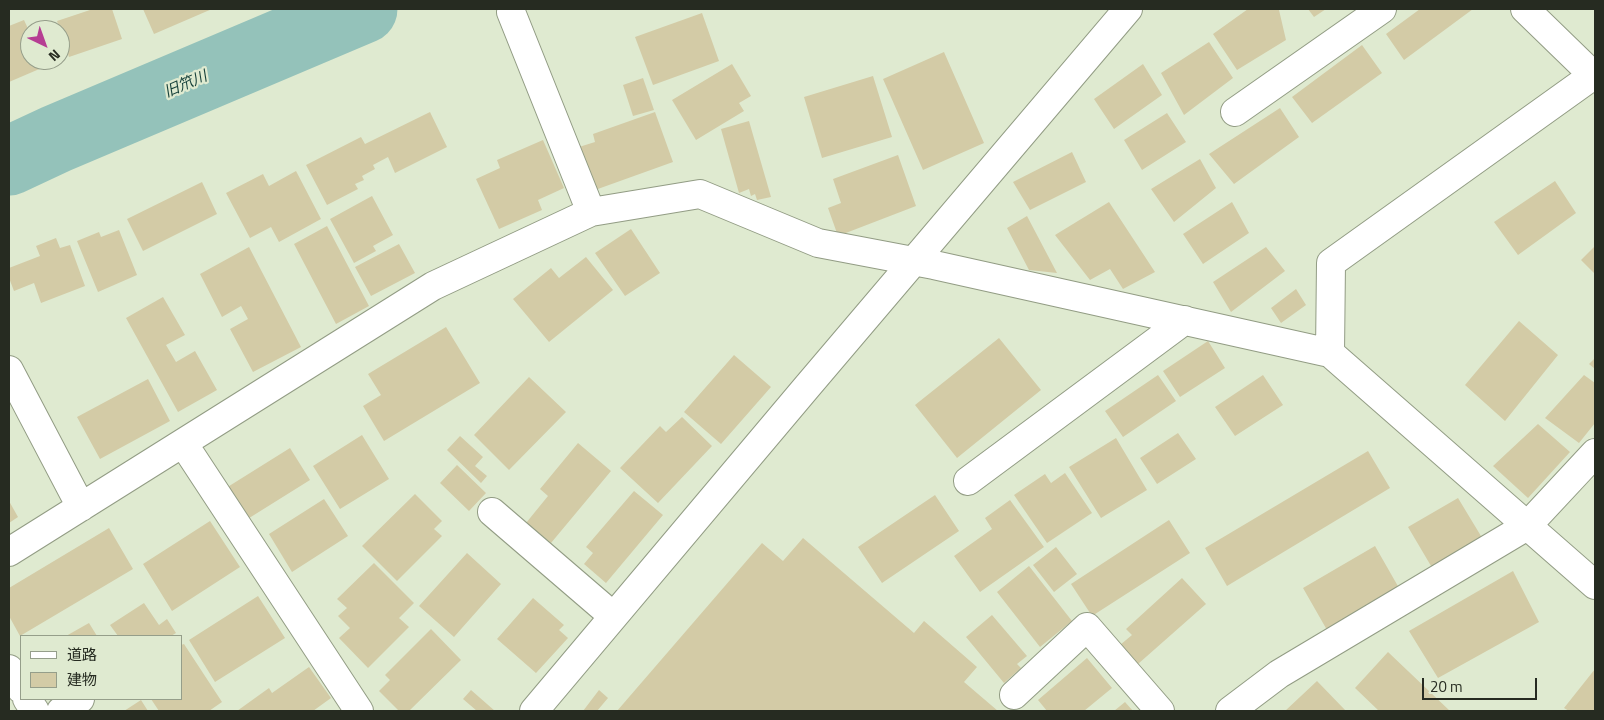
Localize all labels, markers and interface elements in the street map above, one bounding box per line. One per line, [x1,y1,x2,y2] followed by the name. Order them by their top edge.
[20,20,70,70] north arrow
[44,45,65,67] text: N
[162,68,210,102] water label: 旧笊川
[20,635,182,700] legend
[67,643,97,666] text: 道路
[67,668,97,691] text: 建物
[1424,668,1539,700] scale bar
[1430,675,1463,698] text: 20 m

